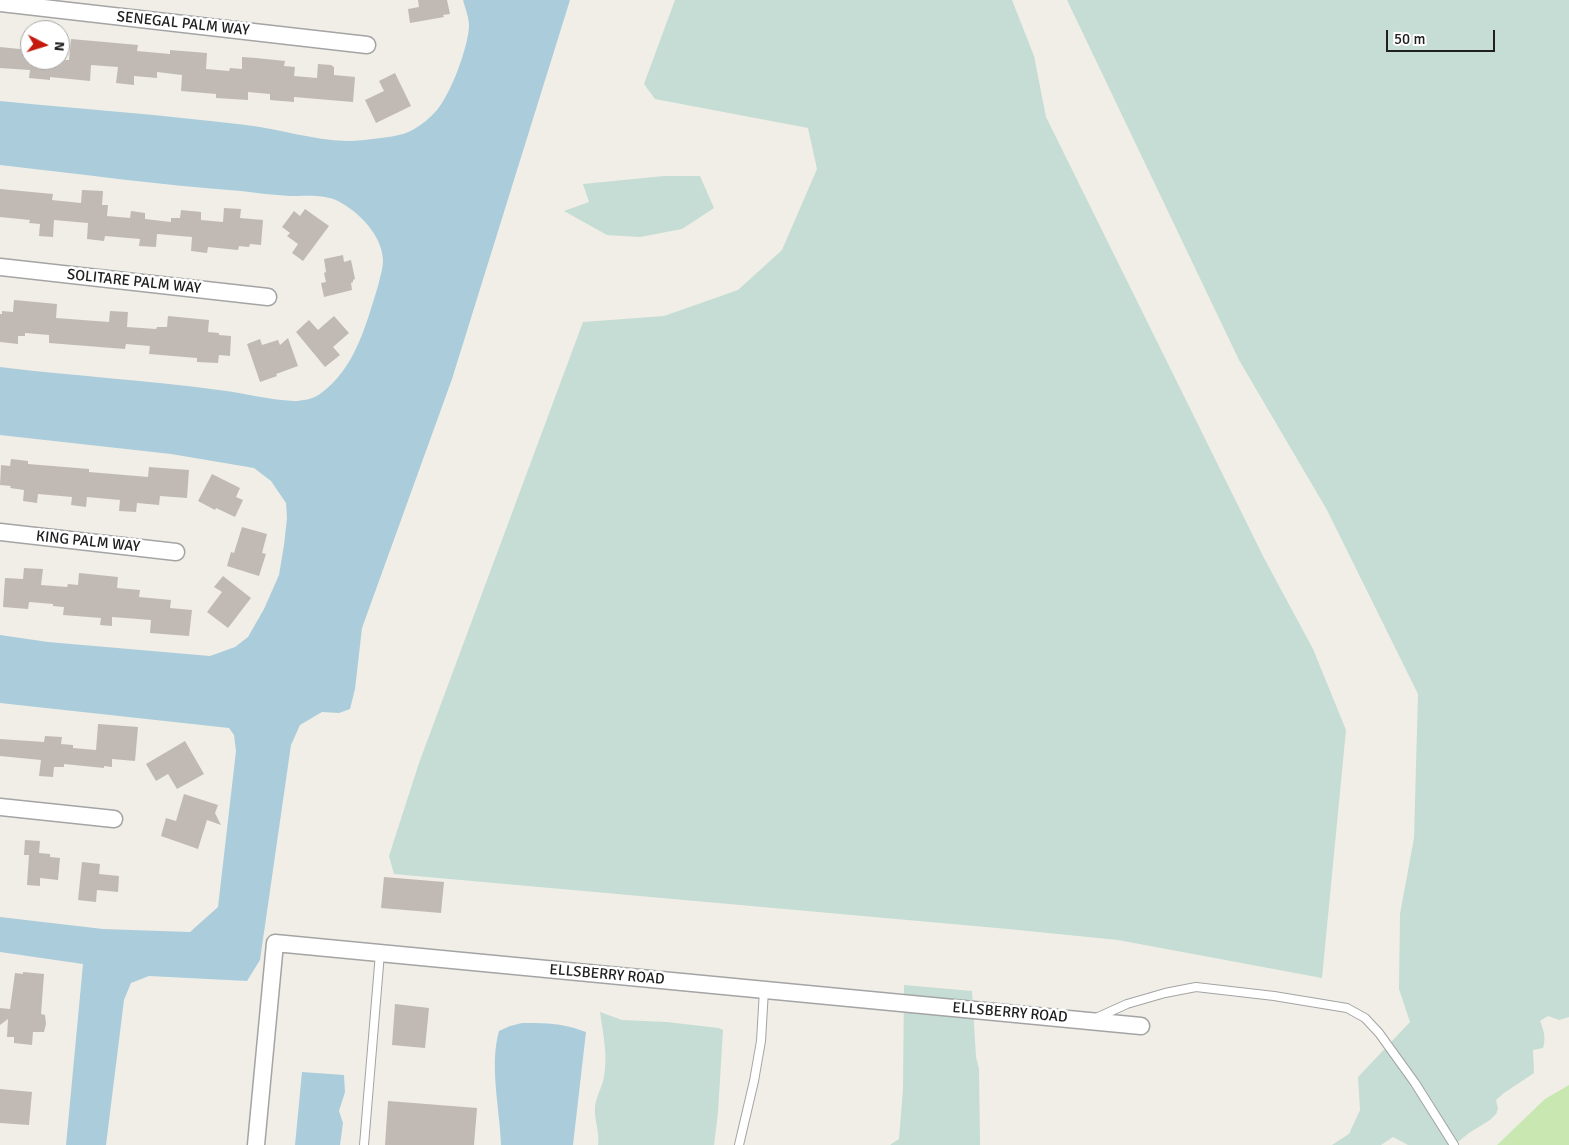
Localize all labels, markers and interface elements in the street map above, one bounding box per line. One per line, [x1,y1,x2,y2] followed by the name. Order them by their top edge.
[116,8,250,40] street label: SENEGAL PALM WAY
[20,20,70,70] north arrow
[1389,20,1498,52] scale bar
[1394,30,1425,48] text: 50 m
[51,41,68,52] text: N
[66,266,202,298] street label: SOLITARE PALM WAY
[35,528,141,556] street label: KING PALM WAY
[549,961,665,989] street label: ELLSBERRY ROAD
[952,999,1068,1027] street label: ELLSBERRY ROAD

